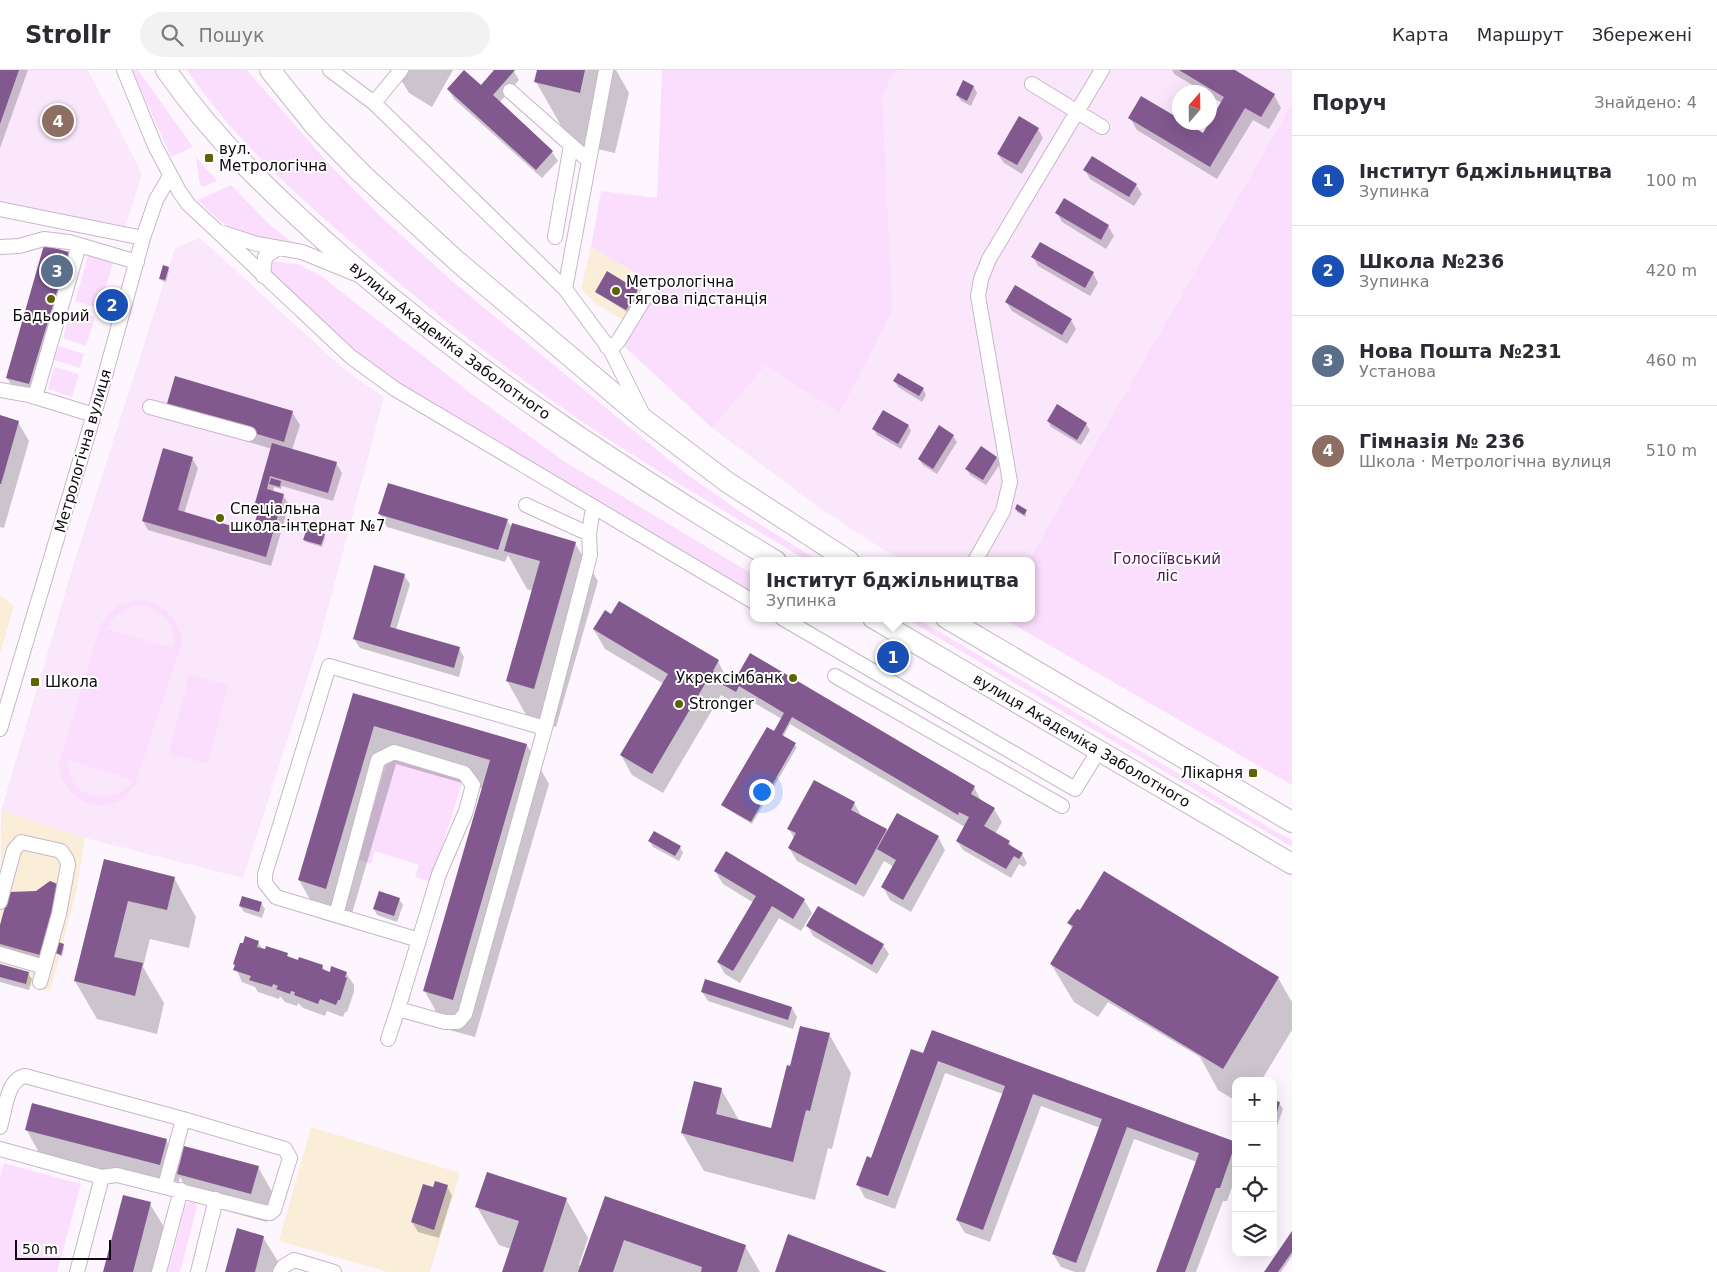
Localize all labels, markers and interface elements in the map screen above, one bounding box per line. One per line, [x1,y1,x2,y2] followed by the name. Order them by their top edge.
[140,12,490,57] search box
[25,21,110,49] text: Strollr
[158,21,186,49] icon: search
[198,24,264,46] text: Пошук
[1392,24,1449,45] text: Карта
[1477,24,1564,45] text: Маршрут
[1592,24,1692,45] text: Збережені
[1172,85,1217,130] north arrow
[1312,91,1387,115] text: Поруч
[1594,93,1697,112] text: Знайдено: 4
[42,102,74,140] pin: 4
[219,140,327,175] place label: вул. Метрологічна
[203,152,215,164] marker: вул. Метрологічна
[1359,160,1612,182] text: Інститут бджільництва
[1322,171,1334,190] text: 1
[1646,171,1697,190] text: 100 m
[1359,182,1430,201] text: Зупинка
[1359,250,1504,272] text: Школа №236
[41,252,73,290] pin: 3
[346,258,554,423] street label: вулиця Академіка Заболотного
[1322,261,1334,280] text: 2
[1646,261,1697,280] text: 420 m
[1359,272,1430,291] text: Зупинка
[626,273,767,308] place label: Метрологічна тягова підстанція
[610,285,622,297] marker: Метрологічна тягова підстанція
[96,286,128,324] pin: 2
[45,293,57,305] marker: Бадьорий
[13,307,89,325] place label: Бадьорий
[1359,340,1562,362] text: Нова Пошта №231
[1322,351,1334,370] text: 3
[1646,351,1697,370] text: 460 m
[1359,362,1436,381] text: Установа
[51,367,115,535] street label: Метрологічна вулиця
[1359,430,1525,452] text: Гімназія № 236
[1322,441,1334,460] text: 4
[1646,441,1697,460] text: 510 m
[1359,452,1611,471] text: Школа · Метрологічна вулиця
[230,500,385,535] place label: Спеціальна школа-інтернат №7
[214,512,226,524] marker: Спеціальна школа-інтернат №7
[1113,550,1221,585] park label: Голосіївський ліс
[750,557,1035,622] popup
[766,569,1019,591] text: Інститут бджільництва
[766,591,836,610] text: Зупинка
[877,638,909,676] pin: 1
[676,669,783,687] place label: Укрексімбанк
[970,670,1193,811] street label: вулиця Академіка Заболотного
[787,672,799,684] marker: Укрексімбанк
[45,673,98,691] place label: Школа
[29,676,41,688] marker: Школа
[689,695,755,713] place label: Stronger
[673,698,685,710] marker: Stronger
[1181,764,1243,782] place label: Лікарня
[1247,767,1259,779] marker: Лікарня
[749,779,775,805] your location
[1232,1077,1277,1257] map controls
[1232,1077,1277,1122] button: +
[1232,1122,1277,1167] button: −
[1232,1167,1277,1212] button: locate
[1232,1212,1277,1257] button: layers
[15,1237,111,1260] scale bar
[22,1241,58,1257] text: 50 m

